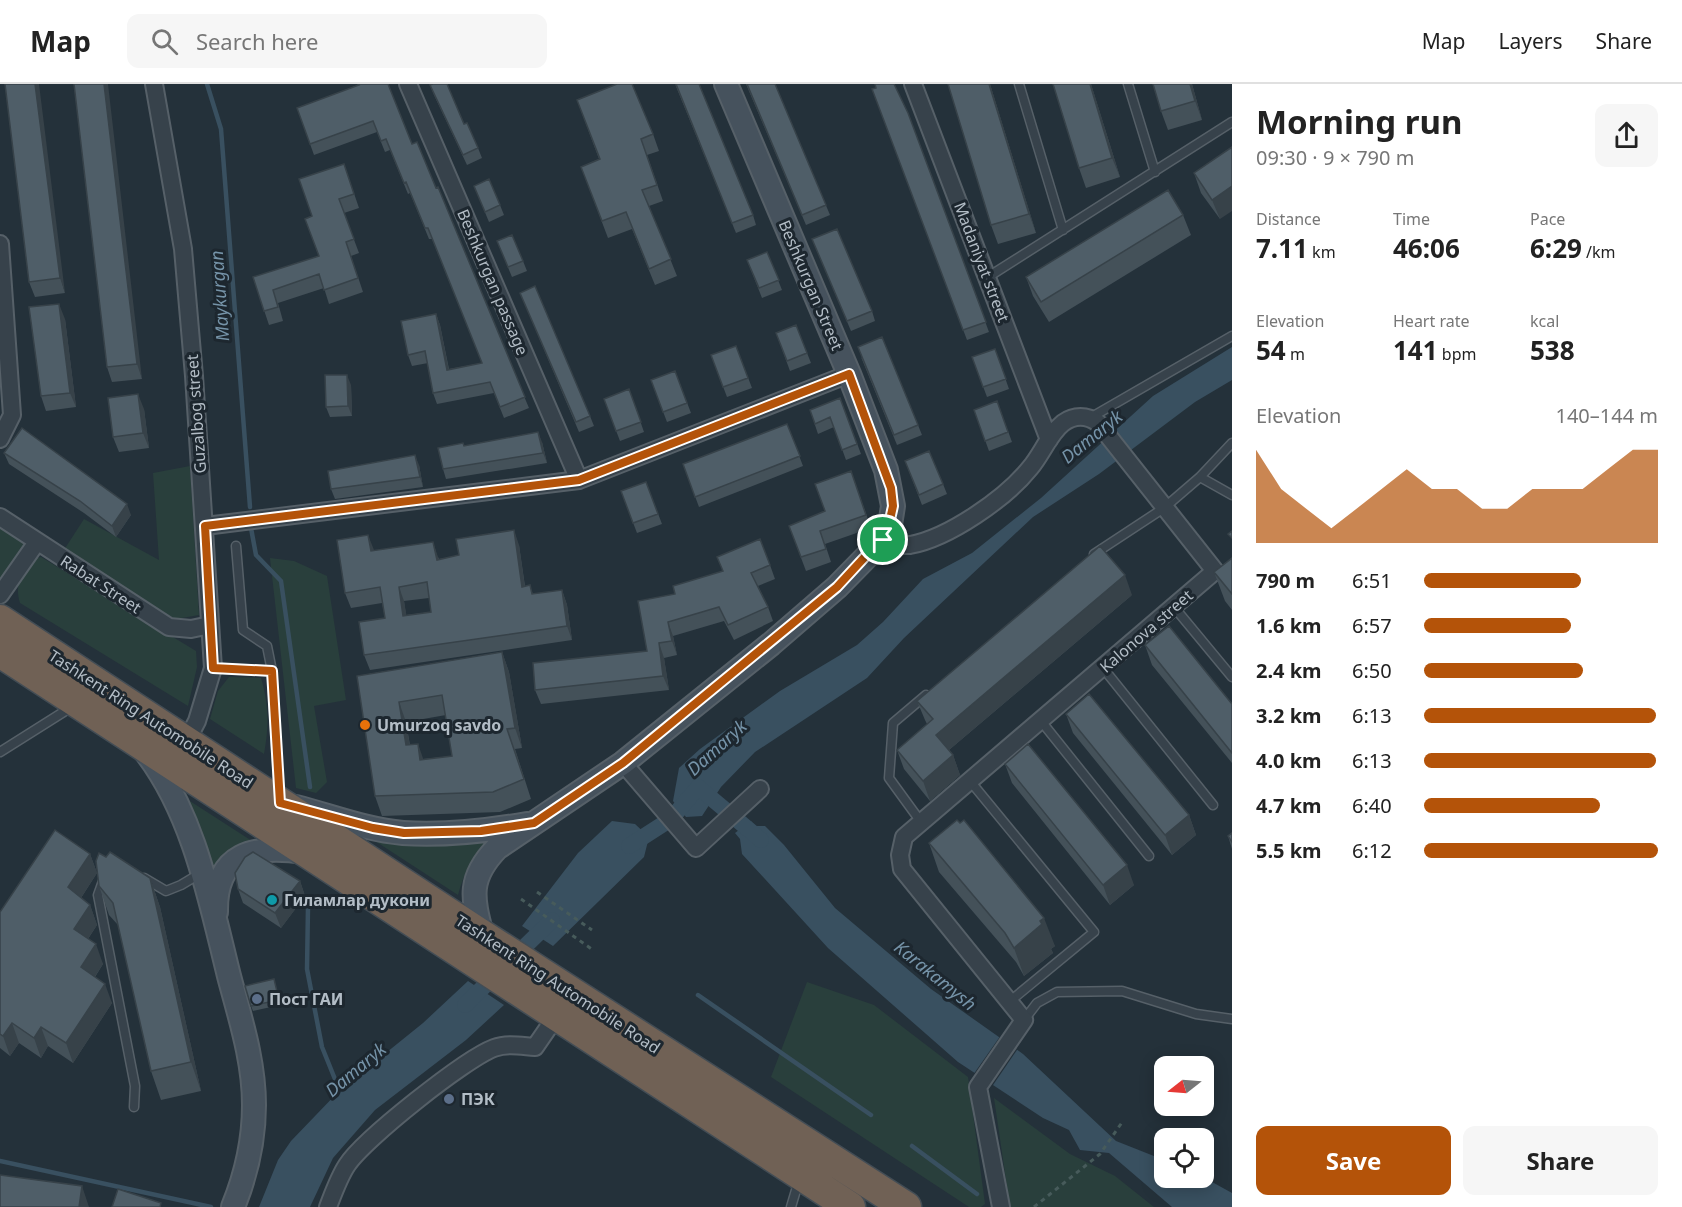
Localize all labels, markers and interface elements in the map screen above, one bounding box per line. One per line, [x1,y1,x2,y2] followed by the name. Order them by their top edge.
[127,14,547,68] search box
[30,22,91,60] text: Map
[148,25,181,58] icon: search
[196,26,318,56] text: Search here
[1422,27,1466,55] text: Map
[1499,27,1563,55] text: Layers
[1596,27,1652,55] text: Share
[1256,99,1462,144] text: Morning run
[1595,104,1658,167] button: share
[1256,144,1414,171] text: 09:30 · 9 × 790 m
[949,199,1015,325] street label: Madaniyat street
[452,206,534,358] street label: Beshkurgan passage
[1256,208,1321,230] text: Distance
[1393,208,1430,230] text: Time
[1530,208,1565,230] text: Pace
[774,217,848,354] street label: Beshkurgan Street
[1256,230,1308,266] text: 7.11
[1393,230,1460,266] text: 46:06
[1530,230,1582,266] text: 6:29
[1308,241,1336,263] text: km
[1582,241,1616,263] text: /km
[204,250,234,342] water label: Maykurgan
[1256,310,1324,332] text: Elevation
[1393,310,1469,332] text: Heart rate
[1530,310,1559,332] text: kcal
[1256,332,1286,368] text: 54
[1393,332,1438,368] text: 141
[1530,332,1575,368] text: 538
[1286,343,1305,365] text: m
[1438,343,1476,365] text: bpm
[181,354,211,474] street label: Guzalbog street
[1256,402,1341,429] text: Elevation
[1555,402,1658,429] text: 140–144 m
[1056,403,1128,468] water label: Damaryk
[857,514,908,565] pin
[866,523,899,556] icon: arrive
[56,550,146,618] street label: Rabat Street
[1256,567,1315,594] text: 790 m
[1352,567,1392,594] text: 6:51
[1095,584,1197,678] street label: Kalonova street
[1256,612,1322,639] text: 1.6 km
[1352,612,1392,639] text: 6:57
[45,645,257,793] street label: Tashkent Ring Automobile Road
[1256,657,1322,684] text: 2.4 km
[1352,657,1392,684] text: 6:50
[1256,702,1322,729] text: 3.2 km
[1352,702,1392,729] text: 6:13
[681,713,752,780] water label: Damaryk
[377,714,501,736] place label: Umurzoq savdo
[358,718,372,732] marker: Umurzoq savdo
[1256,747,1322,774] text: 4.0 km
[1352,747,1392,774] text: 6:13
[1256,792,1322,819] text: 4.7 km
[1352,792,1392,819] text: 6:40
[1256,837,1322,864] text: 5.5 km
[1352,837,1392,864] text: 6:12
[284,889,430,911] place label: Гиламлар дукони
[265,893,279,907] marker: Гиламлар дукони
[452,910,664,1058] street label: Tashkent Ring Automobile Road
[890,935,982,1016] water label: Karakamysh
[269,988,343,1010] place label: Пост ГАИ
[250,992,264,1006] marker: Пост ГАИ
[320,1036,392,1102] water label: Damaryk
[1154,1056,1214,1116] north arrow
[1154,1056,1214,1188] map controls
[461,1088,496,1110] place label: ПЭК
[442,1092,456,1106] marker: ПЭК
[1256,1126,1451,1195] button: Save
[1463,1126,1658,1195] button: Share
[1154,1128,1214,1188] button: locate

